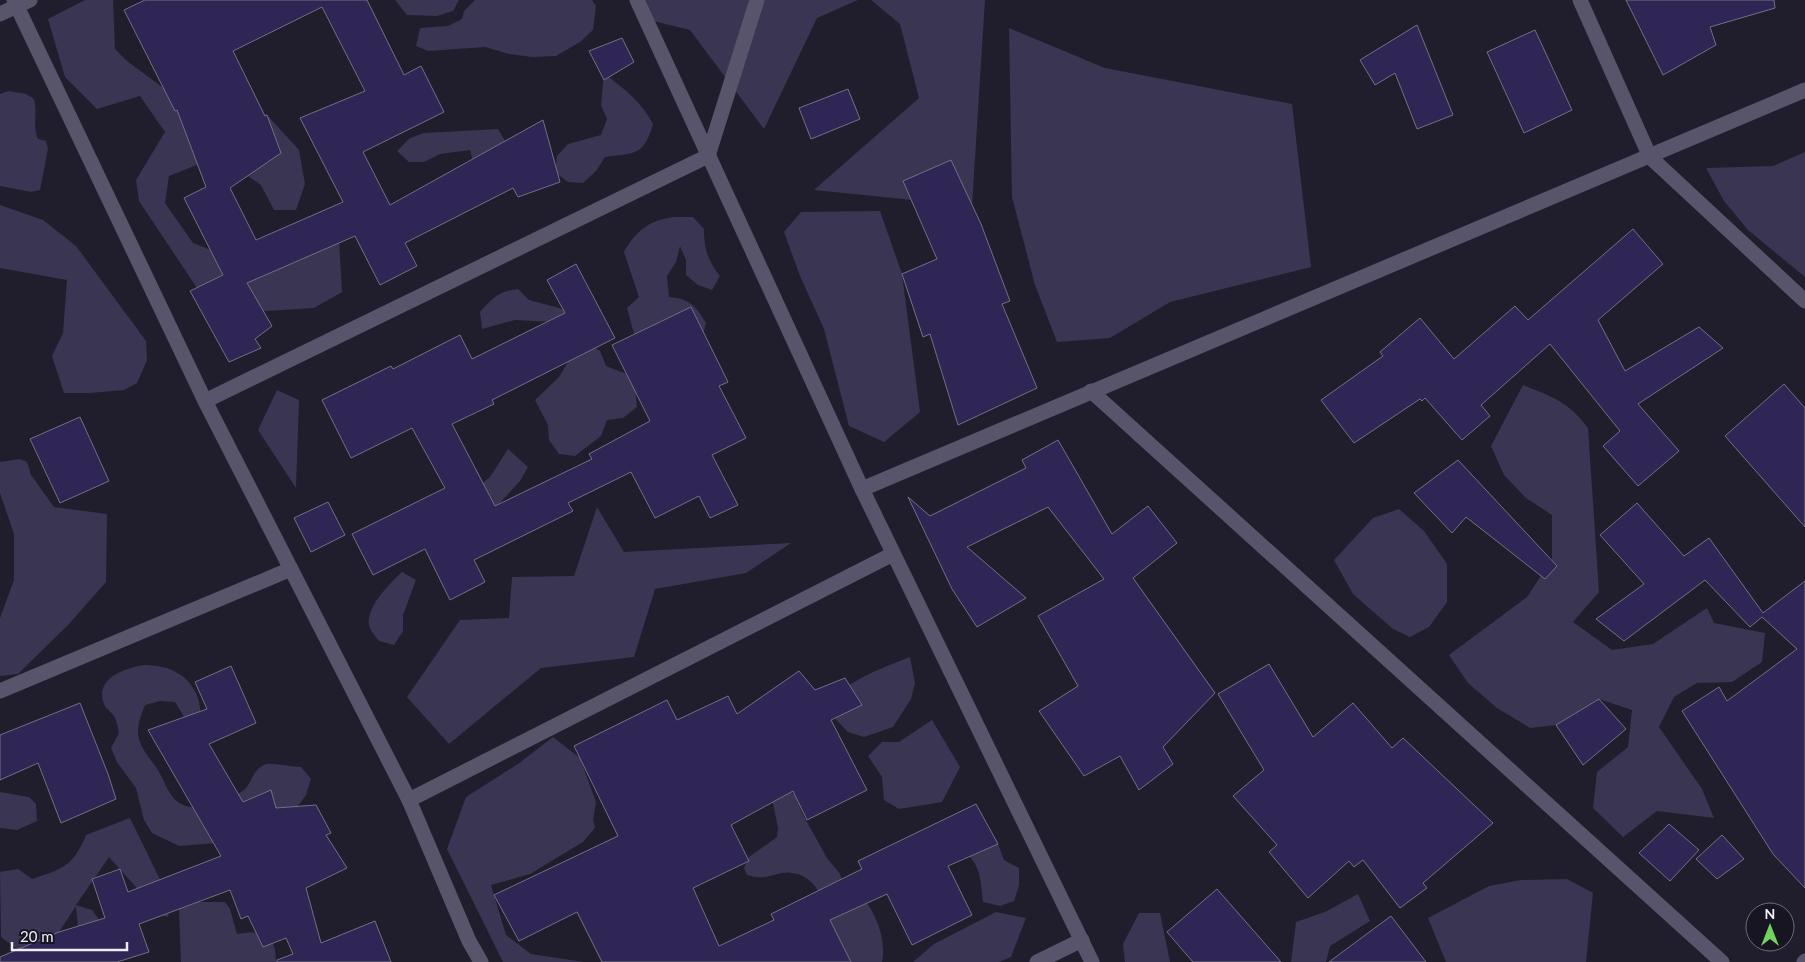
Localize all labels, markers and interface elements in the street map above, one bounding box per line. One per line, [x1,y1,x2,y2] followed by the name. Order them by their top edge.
[1745,902,1795,952] north arrow
[1765,905,1775,922] text: N
[12,920,128,952] scale bar
[20,927,54,945] text: 20 m

